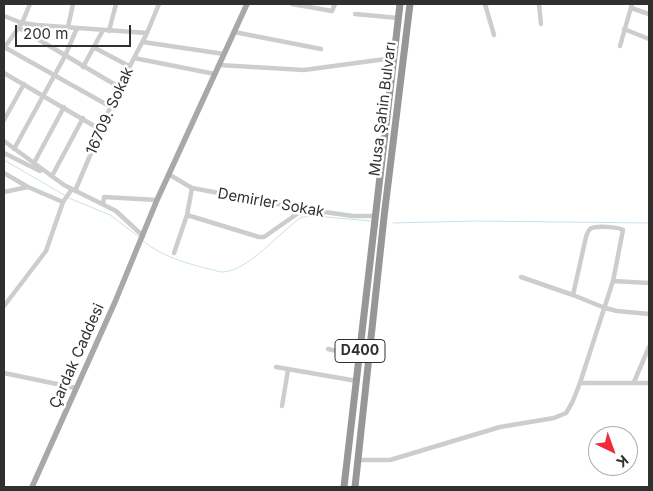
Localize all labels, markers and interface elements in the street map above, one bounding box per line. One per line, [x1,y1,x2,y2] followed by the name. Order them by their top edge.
[18,15,134,47] scale bar
[23,24,68,43] text: 200 m
[366,41,400,177] street label: Musa Şahin Bulvarı
[83,64,137,158] street label: 16709. Sokak
[216,185,326,221] street label: Demirler Sokak
[46,301,108,411] street label: Çardak Caddesi
[335,340,385,362] road number: D400
[588,426,638,476] north arrow
[613,452,632,471] text: K

